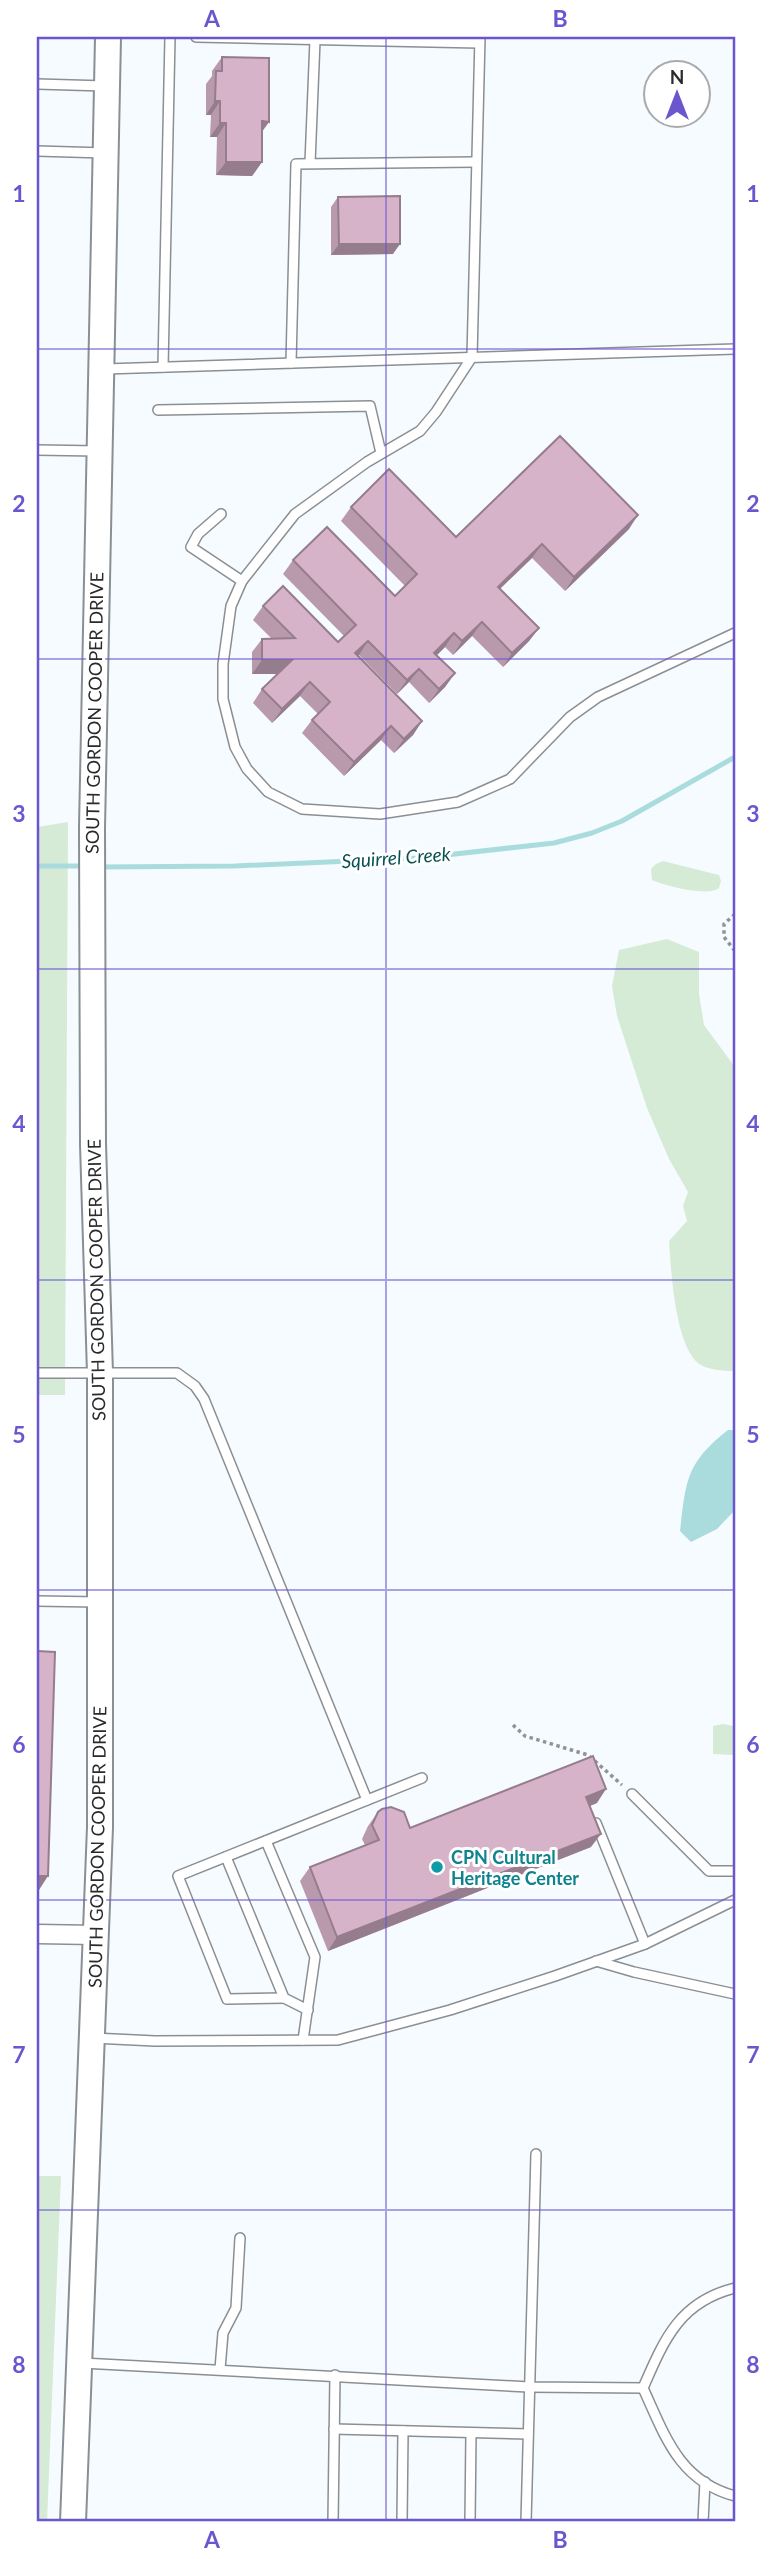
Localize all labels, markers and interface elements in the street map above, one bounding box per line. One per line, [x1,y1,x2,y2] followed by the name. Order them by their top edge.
[203,4,221,32] text: A
[552,4,568,32] text: B
[642,60,712,130] north arrow
[670,65,684,88] text: N
[12,179,26,207] text: 1
[746,179,760,207] text: 1
[12,489,26,517] text: 2
[746,489,760,517] text: 2
[81,572,107,854] street label: SOUTH GORDON COOPER DRIVE
[12,799,26,827] text: 3
[746,799,760,827] text: 3
[341,842,452,872] water label: Squirrel Creek
[12,1109,26,1137] text: 4
[746,1109,760,1137] text: 4
[83,1139,109,1421] street label: SOUTH GORDON COOPER DRIVE
[12,1420,26,1448] text: 5
[746,1420,760,1448] text: 5
[84,1706,110,1988] street label: SOUTH GORDON COOPER DRIVE
[12,1730,26,1758] text: 6
[746,1730,760,1758] text: 6
[451,1846,579,1889] place label: CPN Cultural Heritage Center
[429,1859,445,1875] marker: CPN Cultural Heritage Center
[12,2040,26,2068] text: 7
[746,2040,760,2068] text: 7
[12,2350,26,2378] text: 8
[746,2350,760,2378] text: 8
[203,2525,221,2553] text: A
[552,2525,568,2553] text: B

